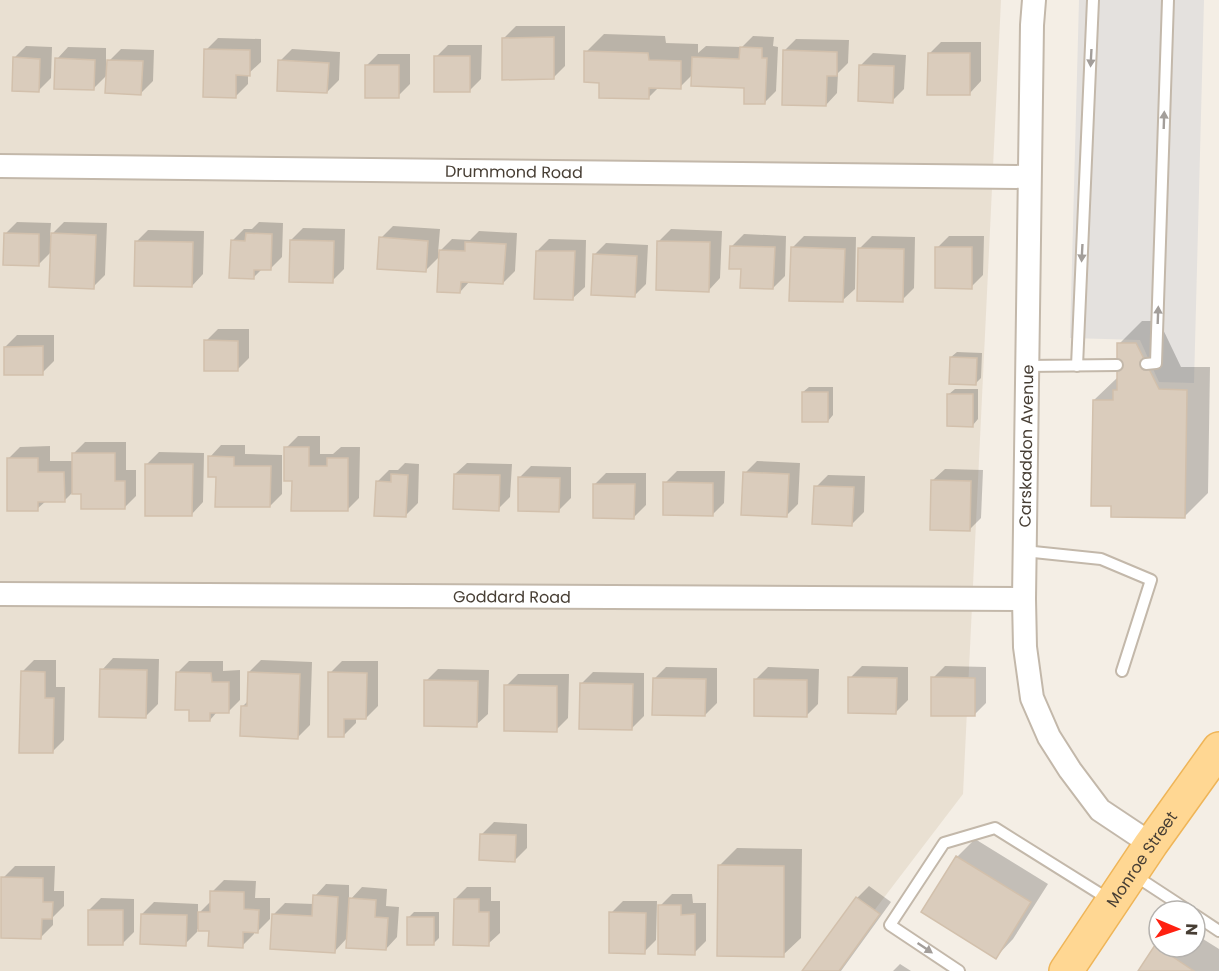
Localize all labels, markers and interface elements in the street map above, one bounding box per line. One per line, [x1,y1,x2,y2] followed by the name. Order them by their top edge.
[1086,49,1095,68] one-way arrow
[1160,111,1169,130] one-way arrow
[445,160,583,184] street label: Drummond Road
[1078,244,1087,263] one-way arrow
[1153,305,1162,324] one-way arrow
[1014,364,1039,528] street label: Carskaddon Avenue
[453,585,571,609] street label: Goddard Road
[1101,807,1183,912] street label: Monroe Street
[1147,899,1207,959] north arrow
[1180,923,1203,936] text: N
[916,942,932,954] one-way arrow

